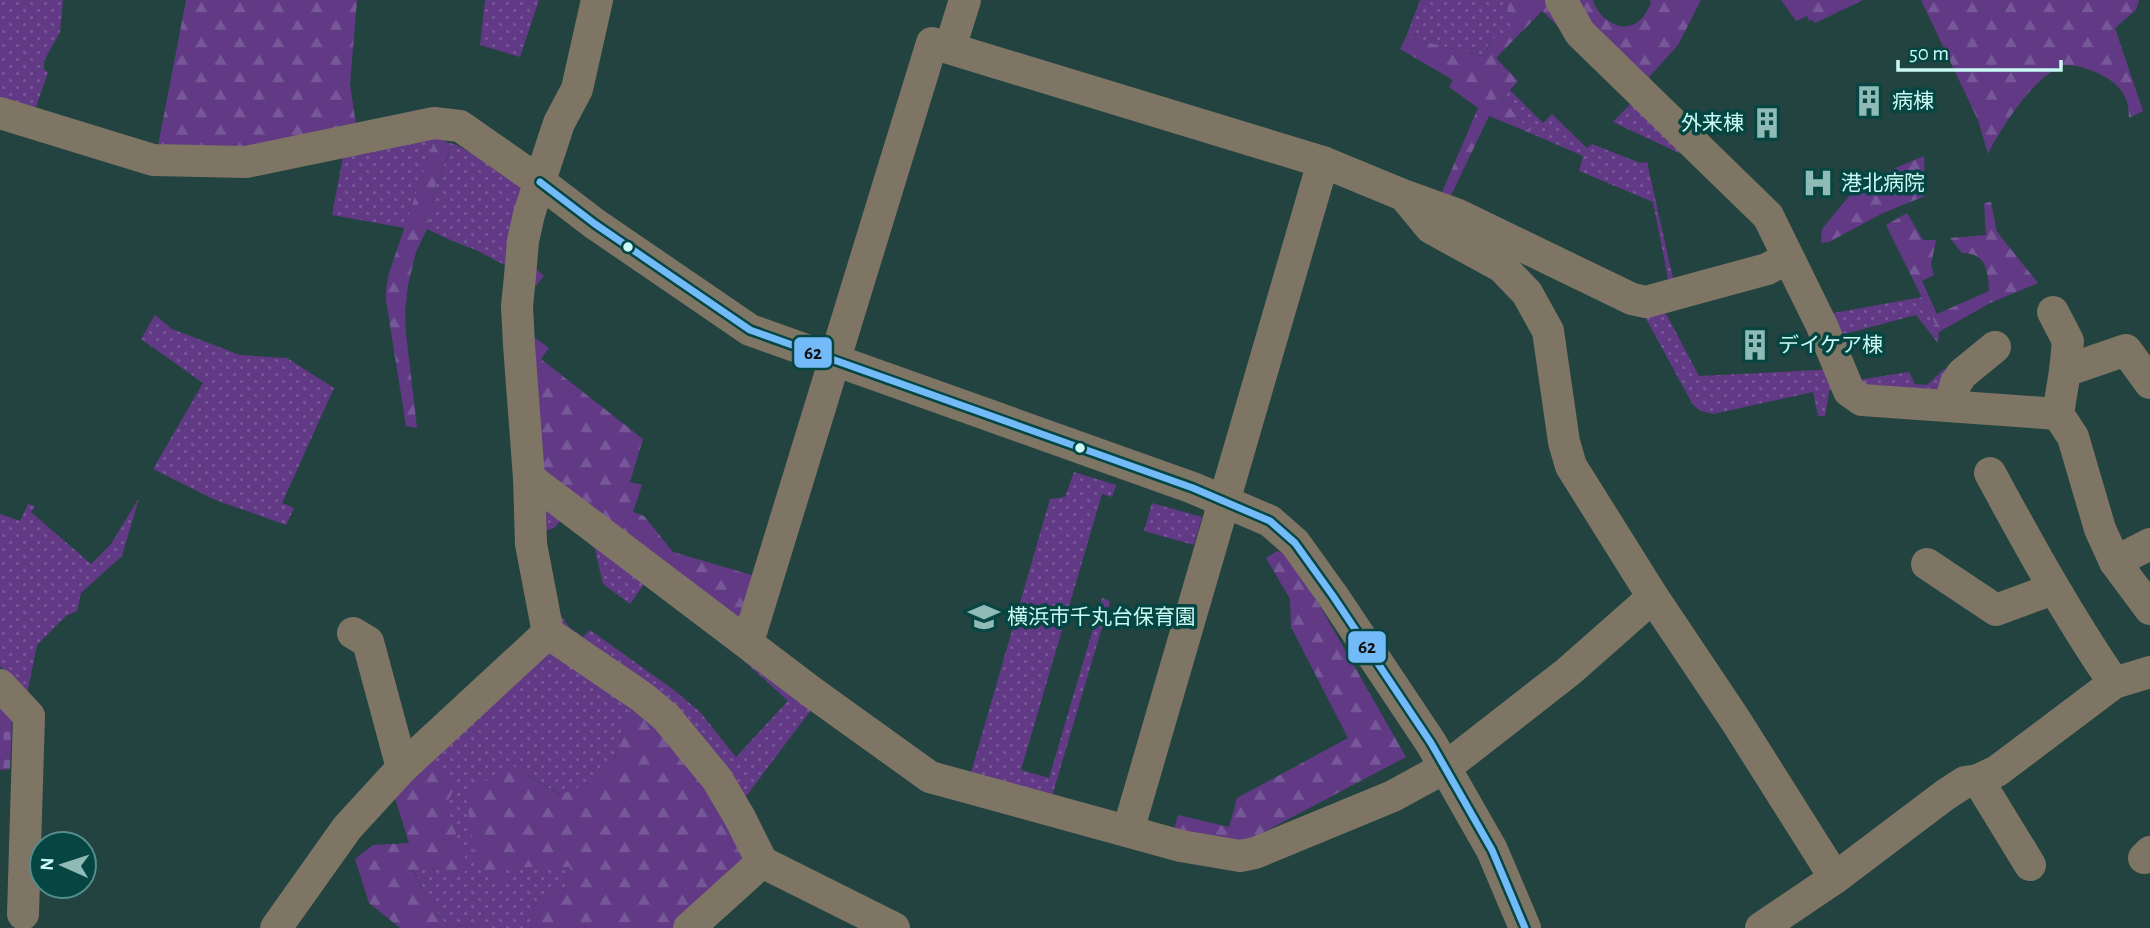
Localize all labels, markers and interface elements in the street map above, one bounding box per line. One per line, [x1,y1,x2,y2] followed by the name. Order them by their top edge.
[1898,28,2061,72] scale bar
[1909,43,1949,64] text: 50 m
[1852,84,1886,118] building icon: 病棟
[1892,90,1934,112] place label: 病棟
[1750,106,1784,140] building icon: 外来棟
[1681,112,1744,134] place label: 外来棟
[1801,166,1835,200] hospital icon: 港北病院
[1841,172,1925,194] place label: 港北病院
[621,240,635,254] unlabelled marker
[1738,328,1772,362] building icon: デイケア棟
[1778,334,1883,356] place label: デイケア棟
[793,336,833,369] line badge: 62
[804,344,822,363] text: 62
[1073,441,1087,455] unlabelled marker
[967,600,1001,634] school or university icon: 横浜市千丸台保育園
[1007,606,1196,628] place label: 横浜市千丸台保育園
[1347,630,1387,664] line badge: 62
[1358,638,1376,657] text: 62
[28,830,98,900] north arrow
[38,857,57,871] text: N

